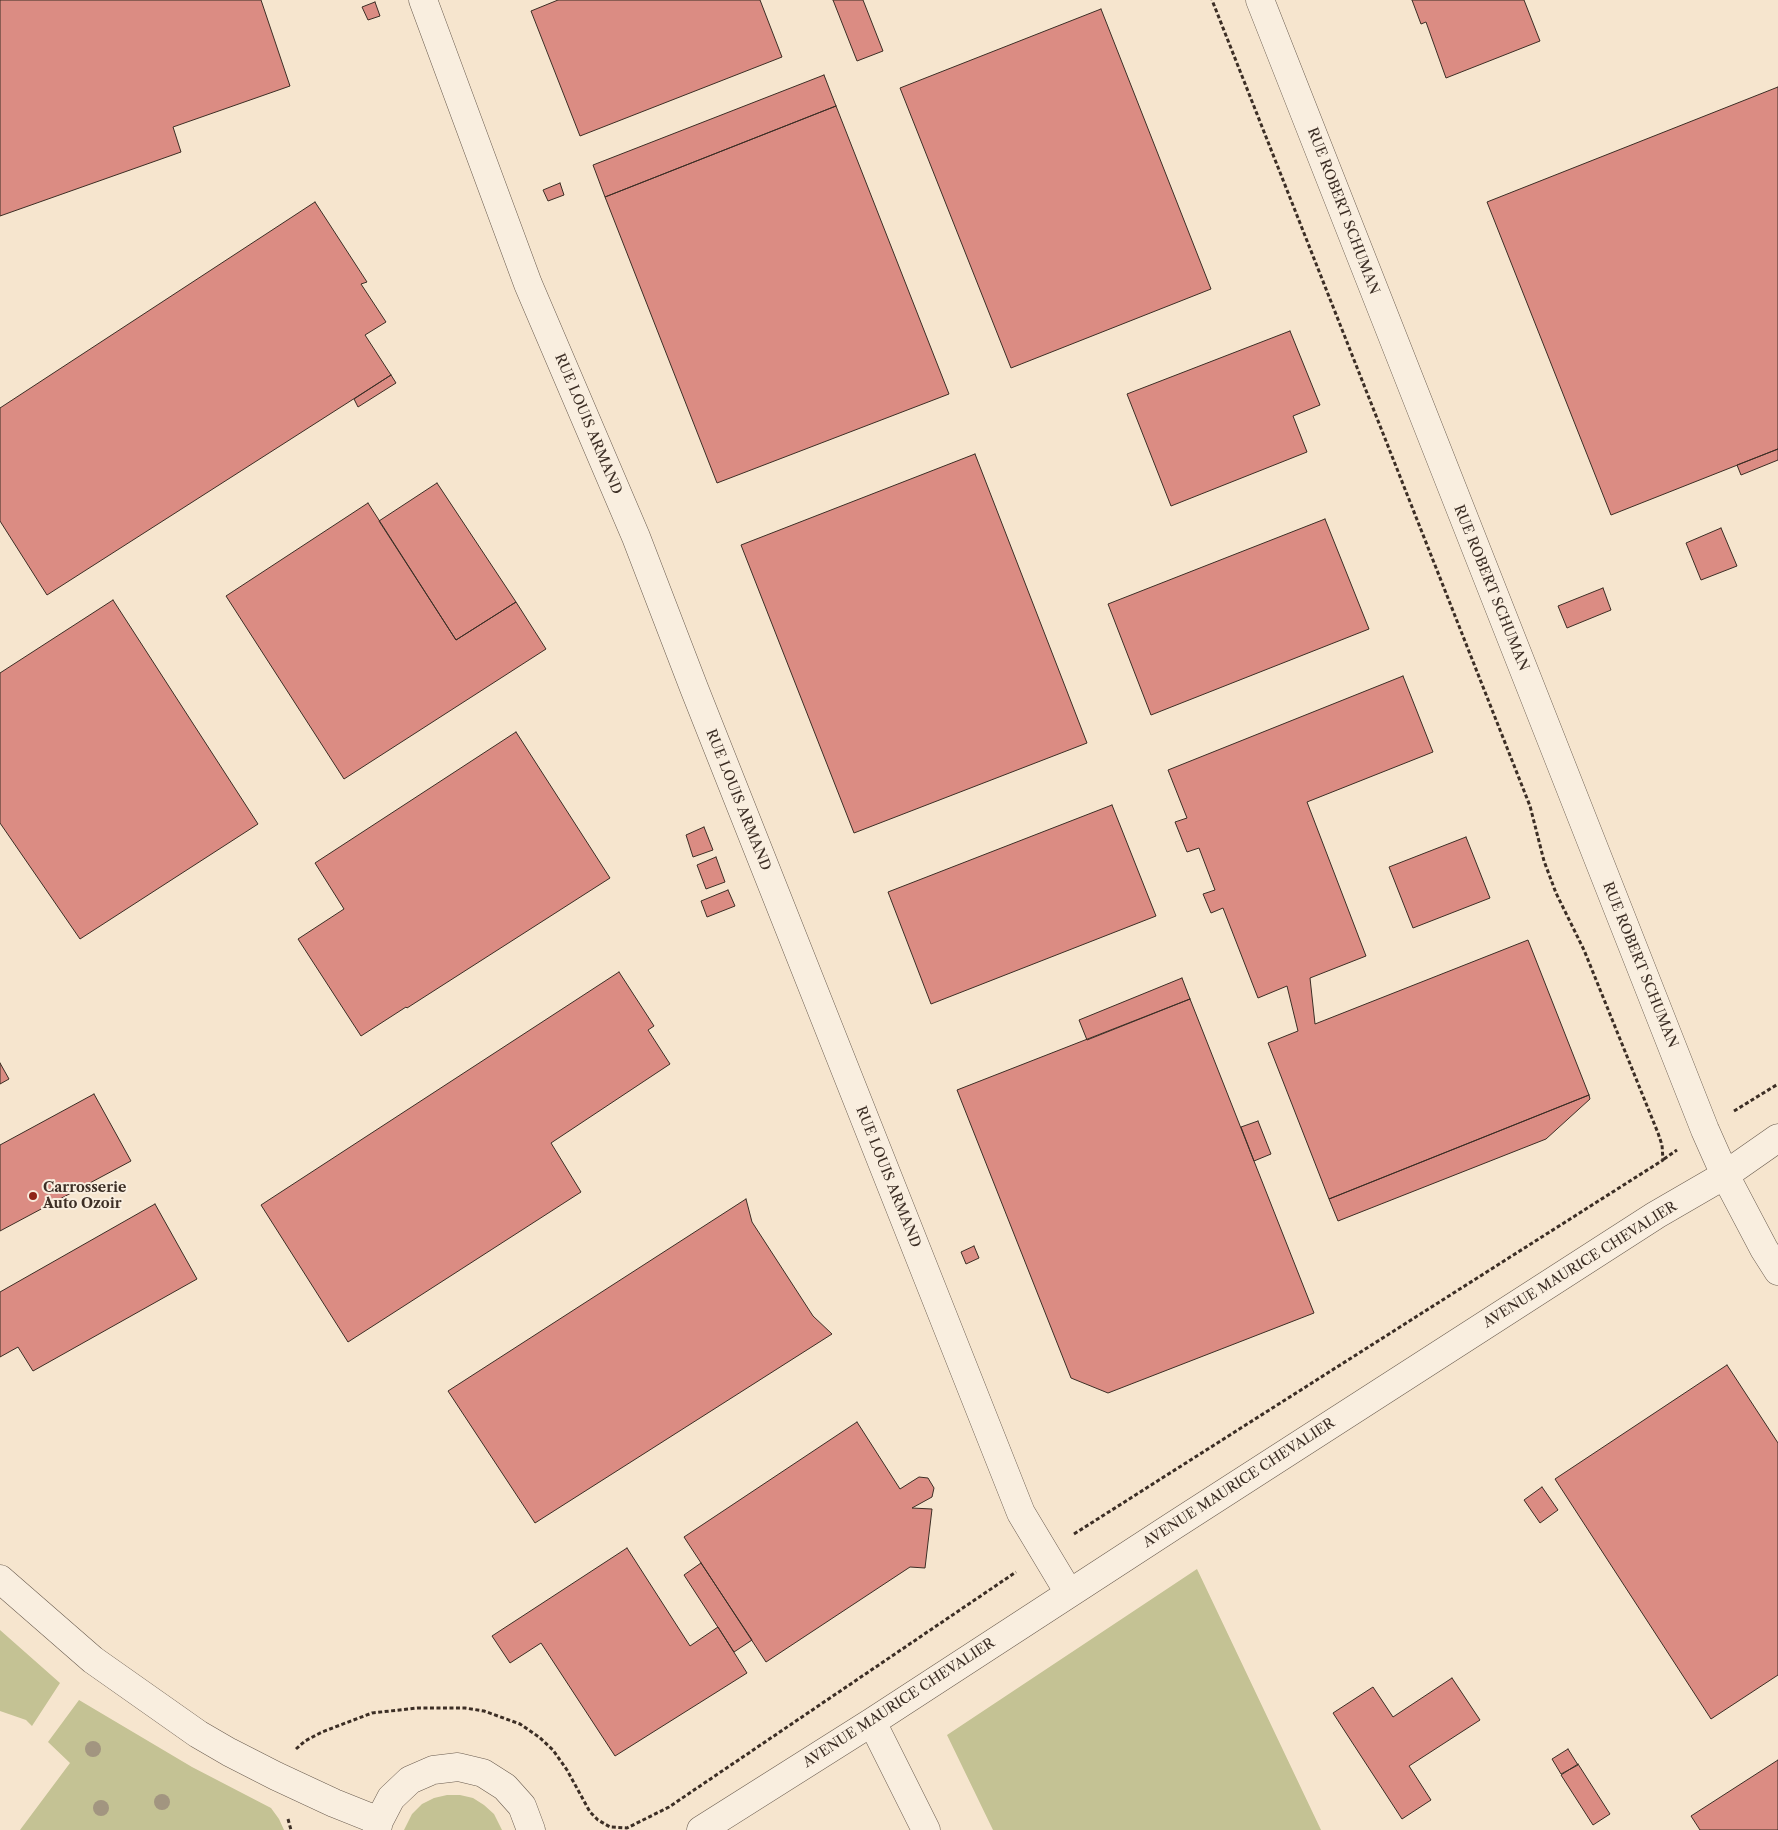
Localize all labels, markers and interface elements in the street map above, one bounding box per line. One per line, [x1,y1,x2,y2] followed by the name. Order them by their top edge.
[1303,125,1383,297] street label: RUE ROBERT SCHUMAN
[551,351,625,497] street label: RUE LOUIS ARMAND
[1450,503,1532,673] street label: RUE ROBERT SCHUMAN
[702,727,774,873] street label: RUE LOUIS ARMAND
[1599,880,1681,1050] street label: RUE ROBERT SCHUMAN
[852,1104,924,1250] street label: RUE LOUIS ARMAND
[43,1180,126,1212] place label: Carrosserie Auto Ozoir
[27,1190,39,1202] marker: Carrosserie Auto Ozoir
[1480,1198,1680,1332] street label: AVENUE MAURICE CHEVALIER
[1140,1415,1338,1551] street label: AVENUE MAURICE CHEVALIER
[800,1635,998,1771] street label: AVENUE MAURICE CHEVALIER

